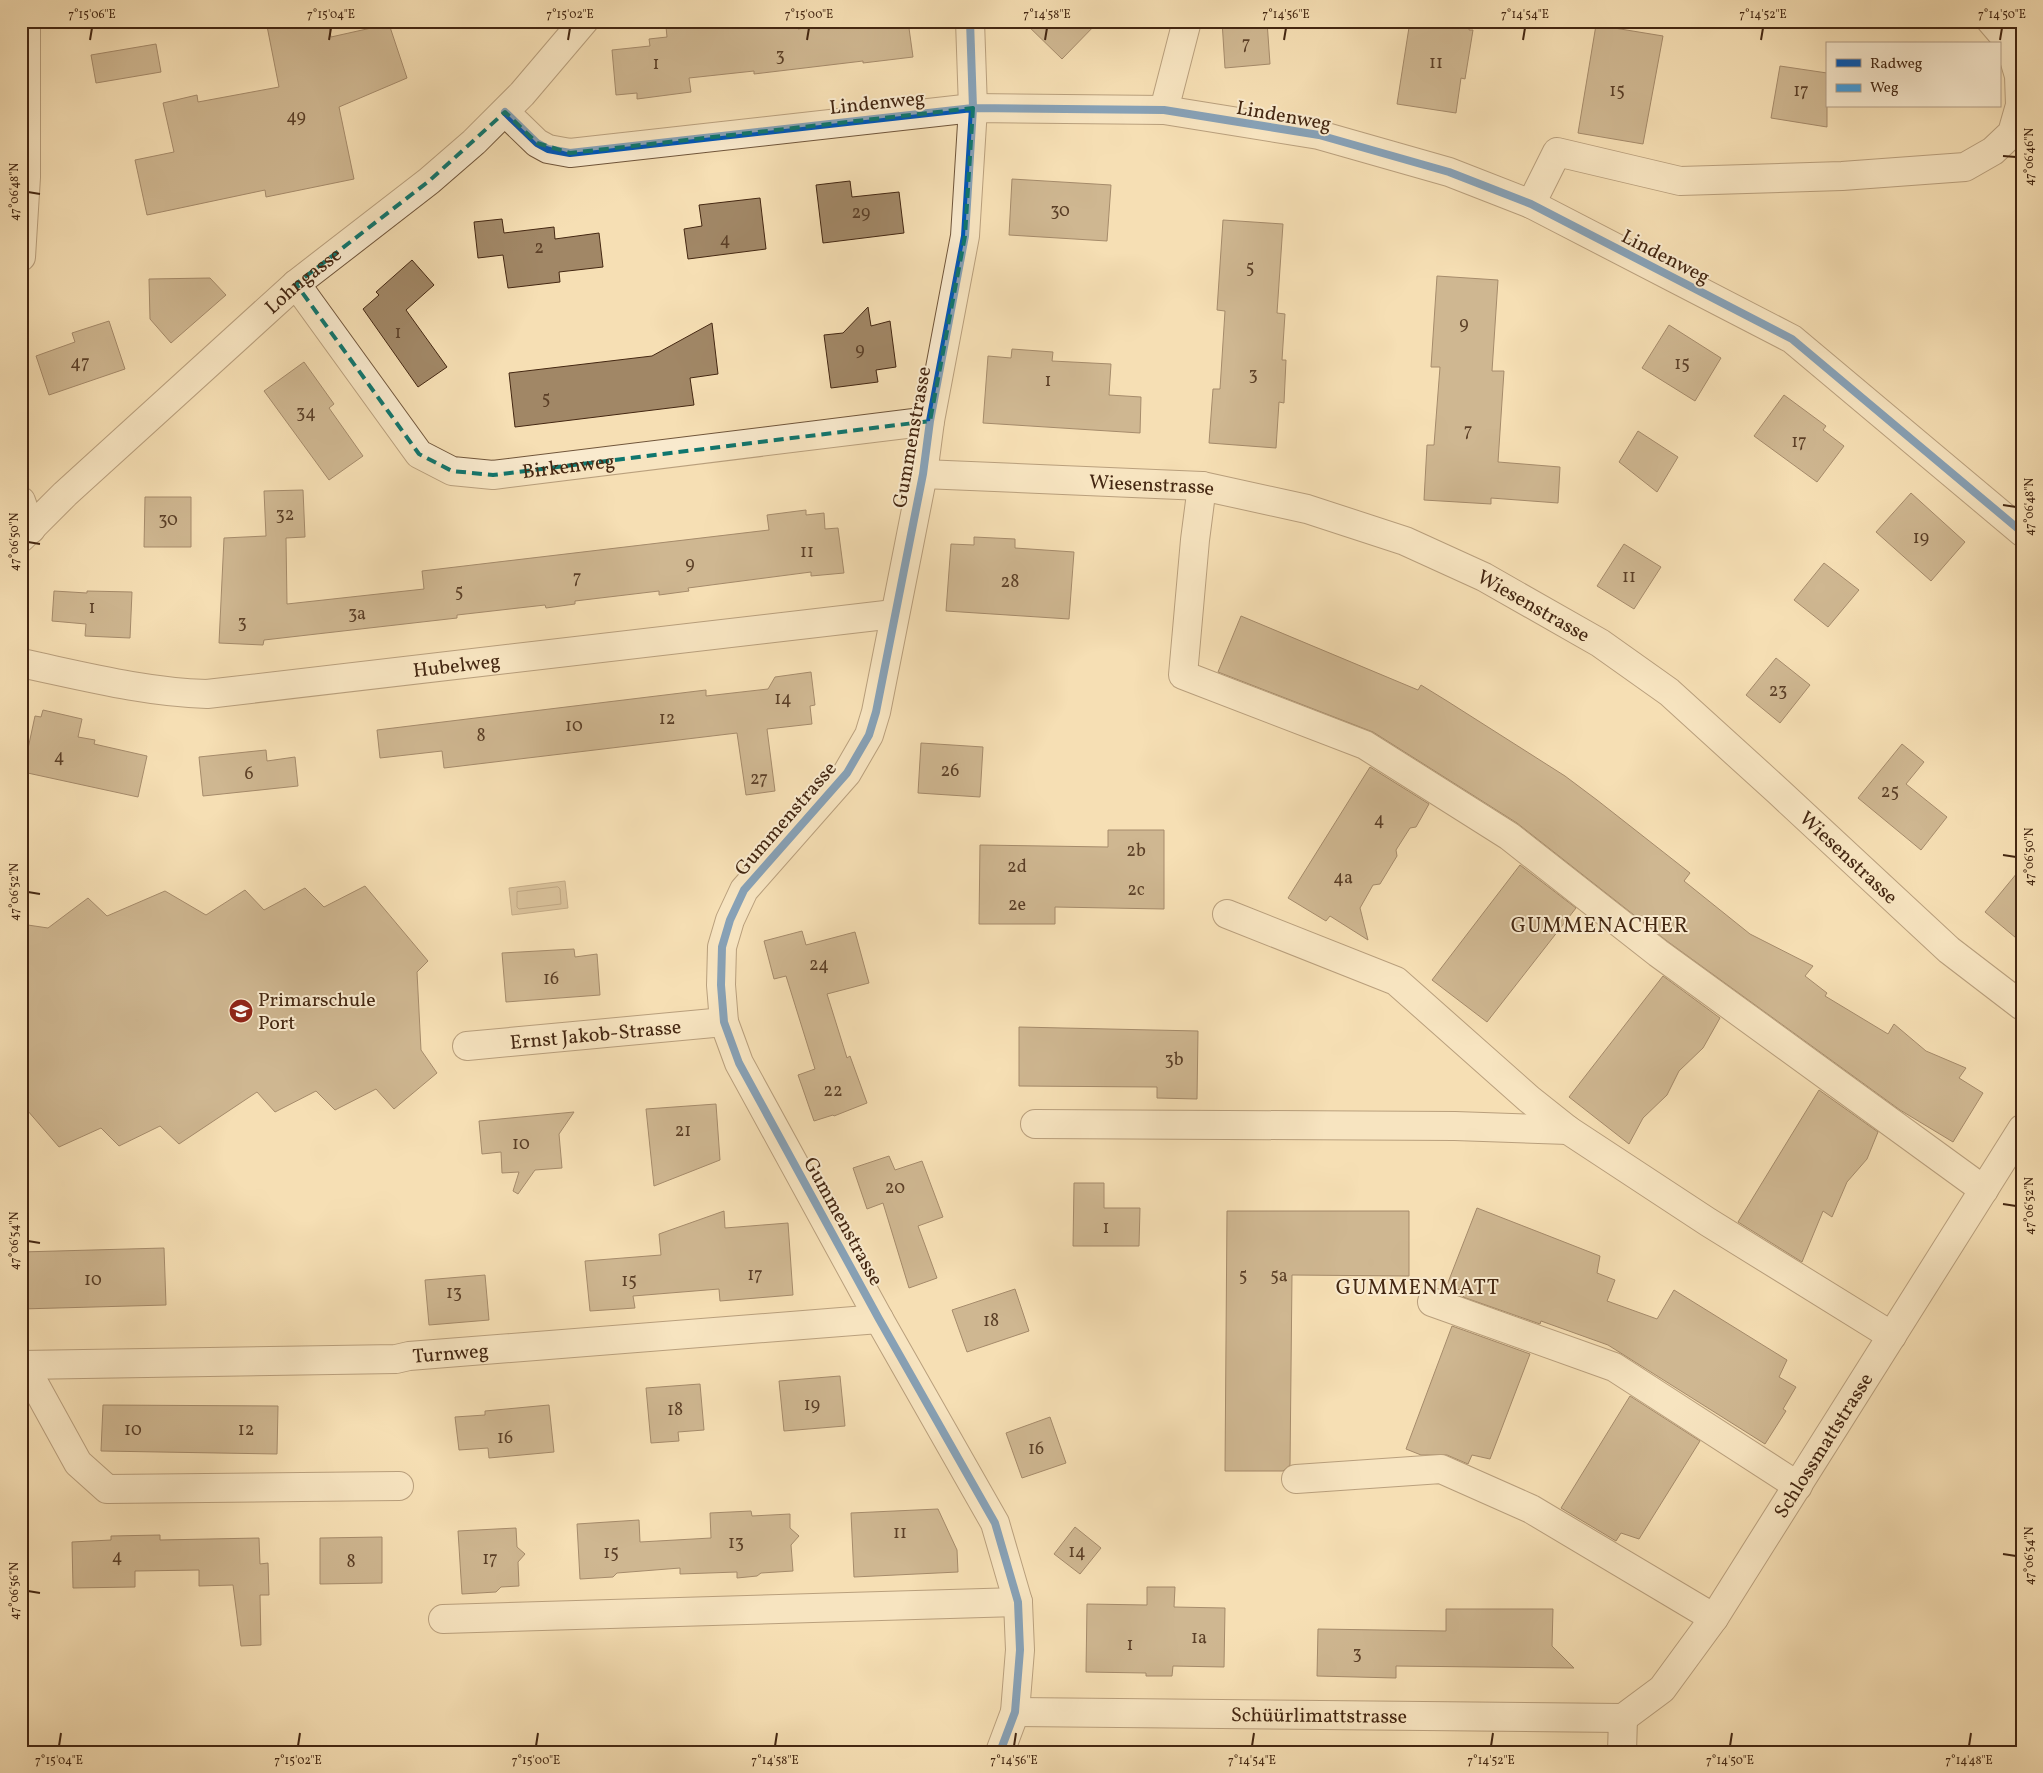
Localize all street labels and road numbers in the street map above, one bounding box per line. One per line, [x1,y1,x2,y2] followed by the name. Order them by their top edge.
[828,85,926,123] street label: Lindenweg
[1234,95,1333,139] street label: Lindenweg
[1616,224,1714,292] street label: Lindenweg
[259,242,348,322] street label: Lohngasse
[887,364,939,510] street label: Gummenstrasse
[521,448,616,487] street label: Birkenweg
[1088,469,1217,504] street label: Wiesenstrasse
[1471,564,1594,650] street label: Wiesenstrasse
[411,648,502,686] street label: Hubelweg
[729,756,844,883] street label: Gummenstrasse
[1792,806,1903,912] street label: Wiesenstrasse
[509,1014,683,1058] street label: Ernst Jakob-Strasse
[795,1153,889,1291] street label: Gummenstrasse
[411,1338,490,1372] street label: Turnweg
[1768,1368,1881,1524] street label: Schlossmattstrasse
[1231,1702,1407,1732] street label: Schüürlimattstrasse

